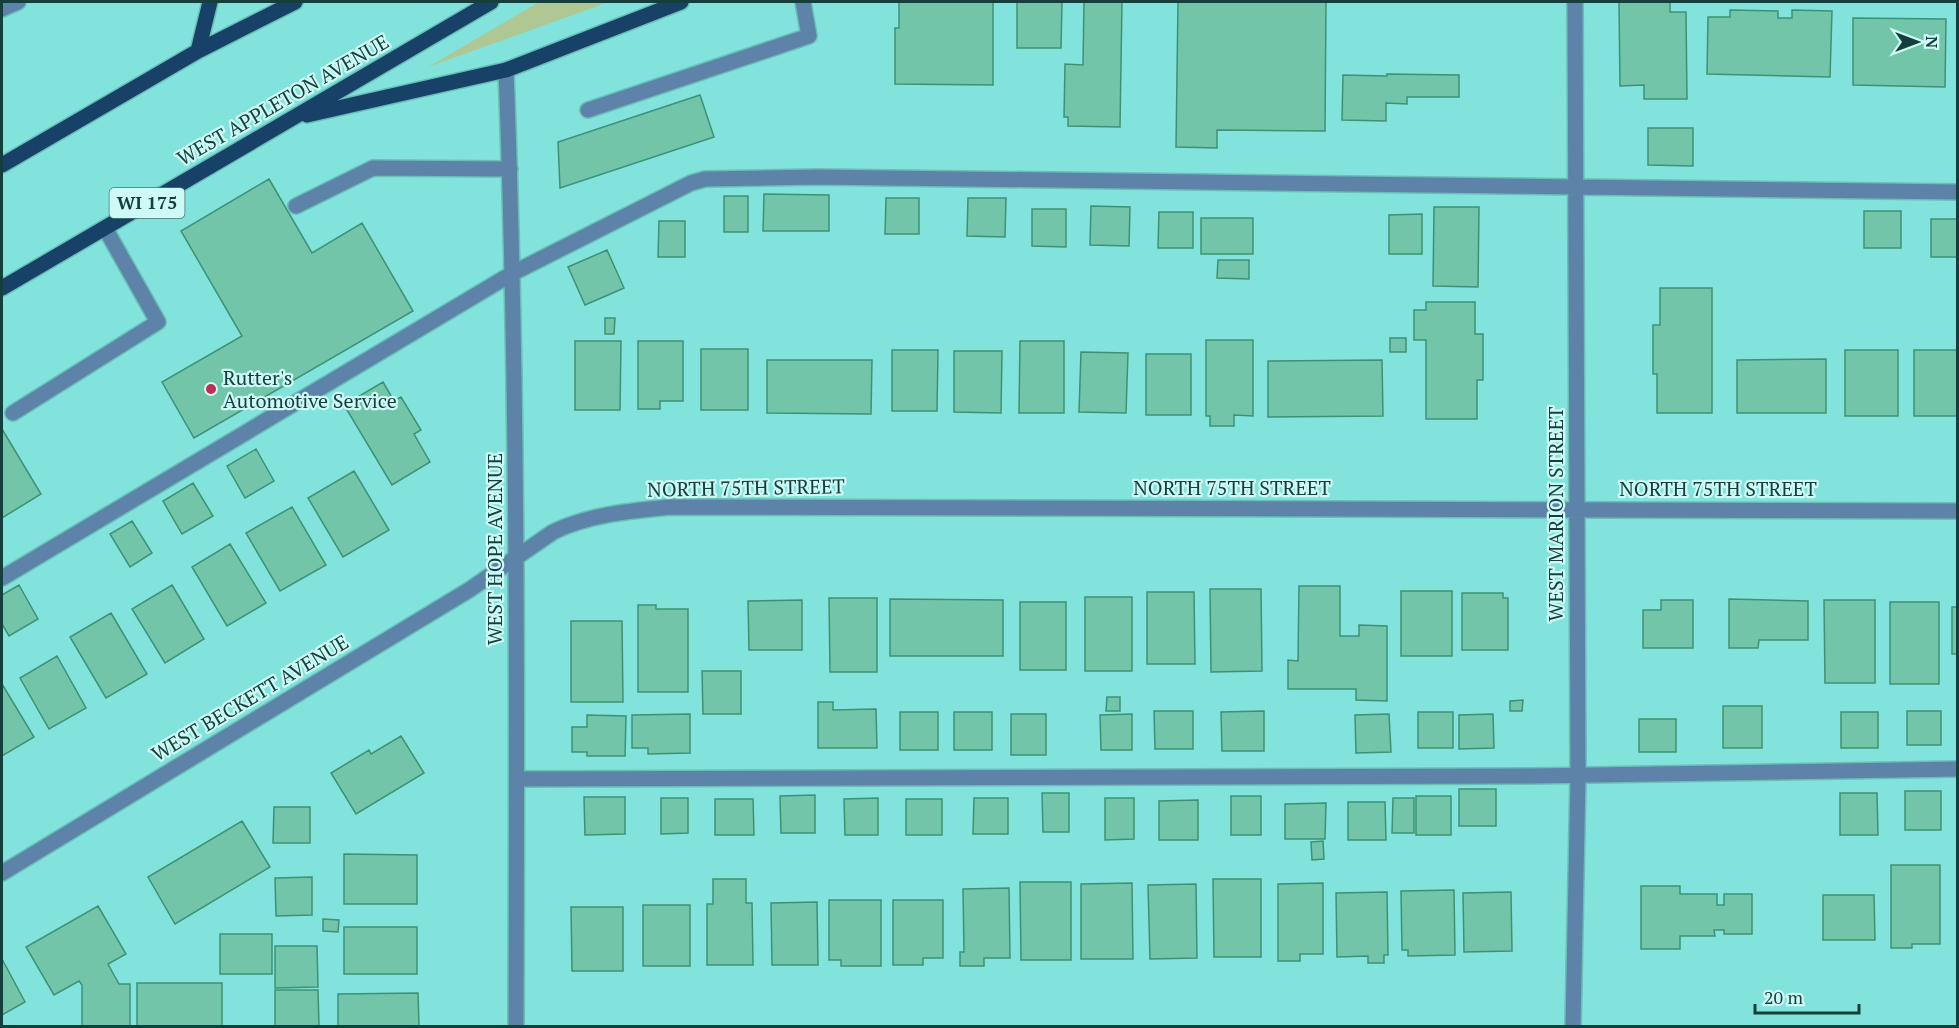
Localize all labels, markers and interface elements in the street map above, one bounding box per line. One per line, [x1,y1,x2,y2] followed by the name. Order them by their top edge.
[1887,12,1947,72] north arrow
[172,28,394,171] street label: WEST APPLETON AVENUE
[1921,36,1943,48] text: N
[110,188,184,218] road number: WI 175
[223,364,397,414] place label: Rutter's Automotive Service
[204,382,218,396] marker: Rutter's Automotive Service
[1542,407,1569,621] street label: WEST MARION STREET
[481,453,508,645] street label: WEST HOPE AVENUE
[647,472,845,503] street label: NORTH 75TH STREET
[1133,474,1331,501] street label: NORTH 75TH STREET
[1619,475,1817,502] street label: NORTH 75TH STREET
[146,628,353,767] street label: WEST BECKETT AVENUE
[1755,977,1858,1015] scale bar
[1764,985,1804,1009] text: 20 m

